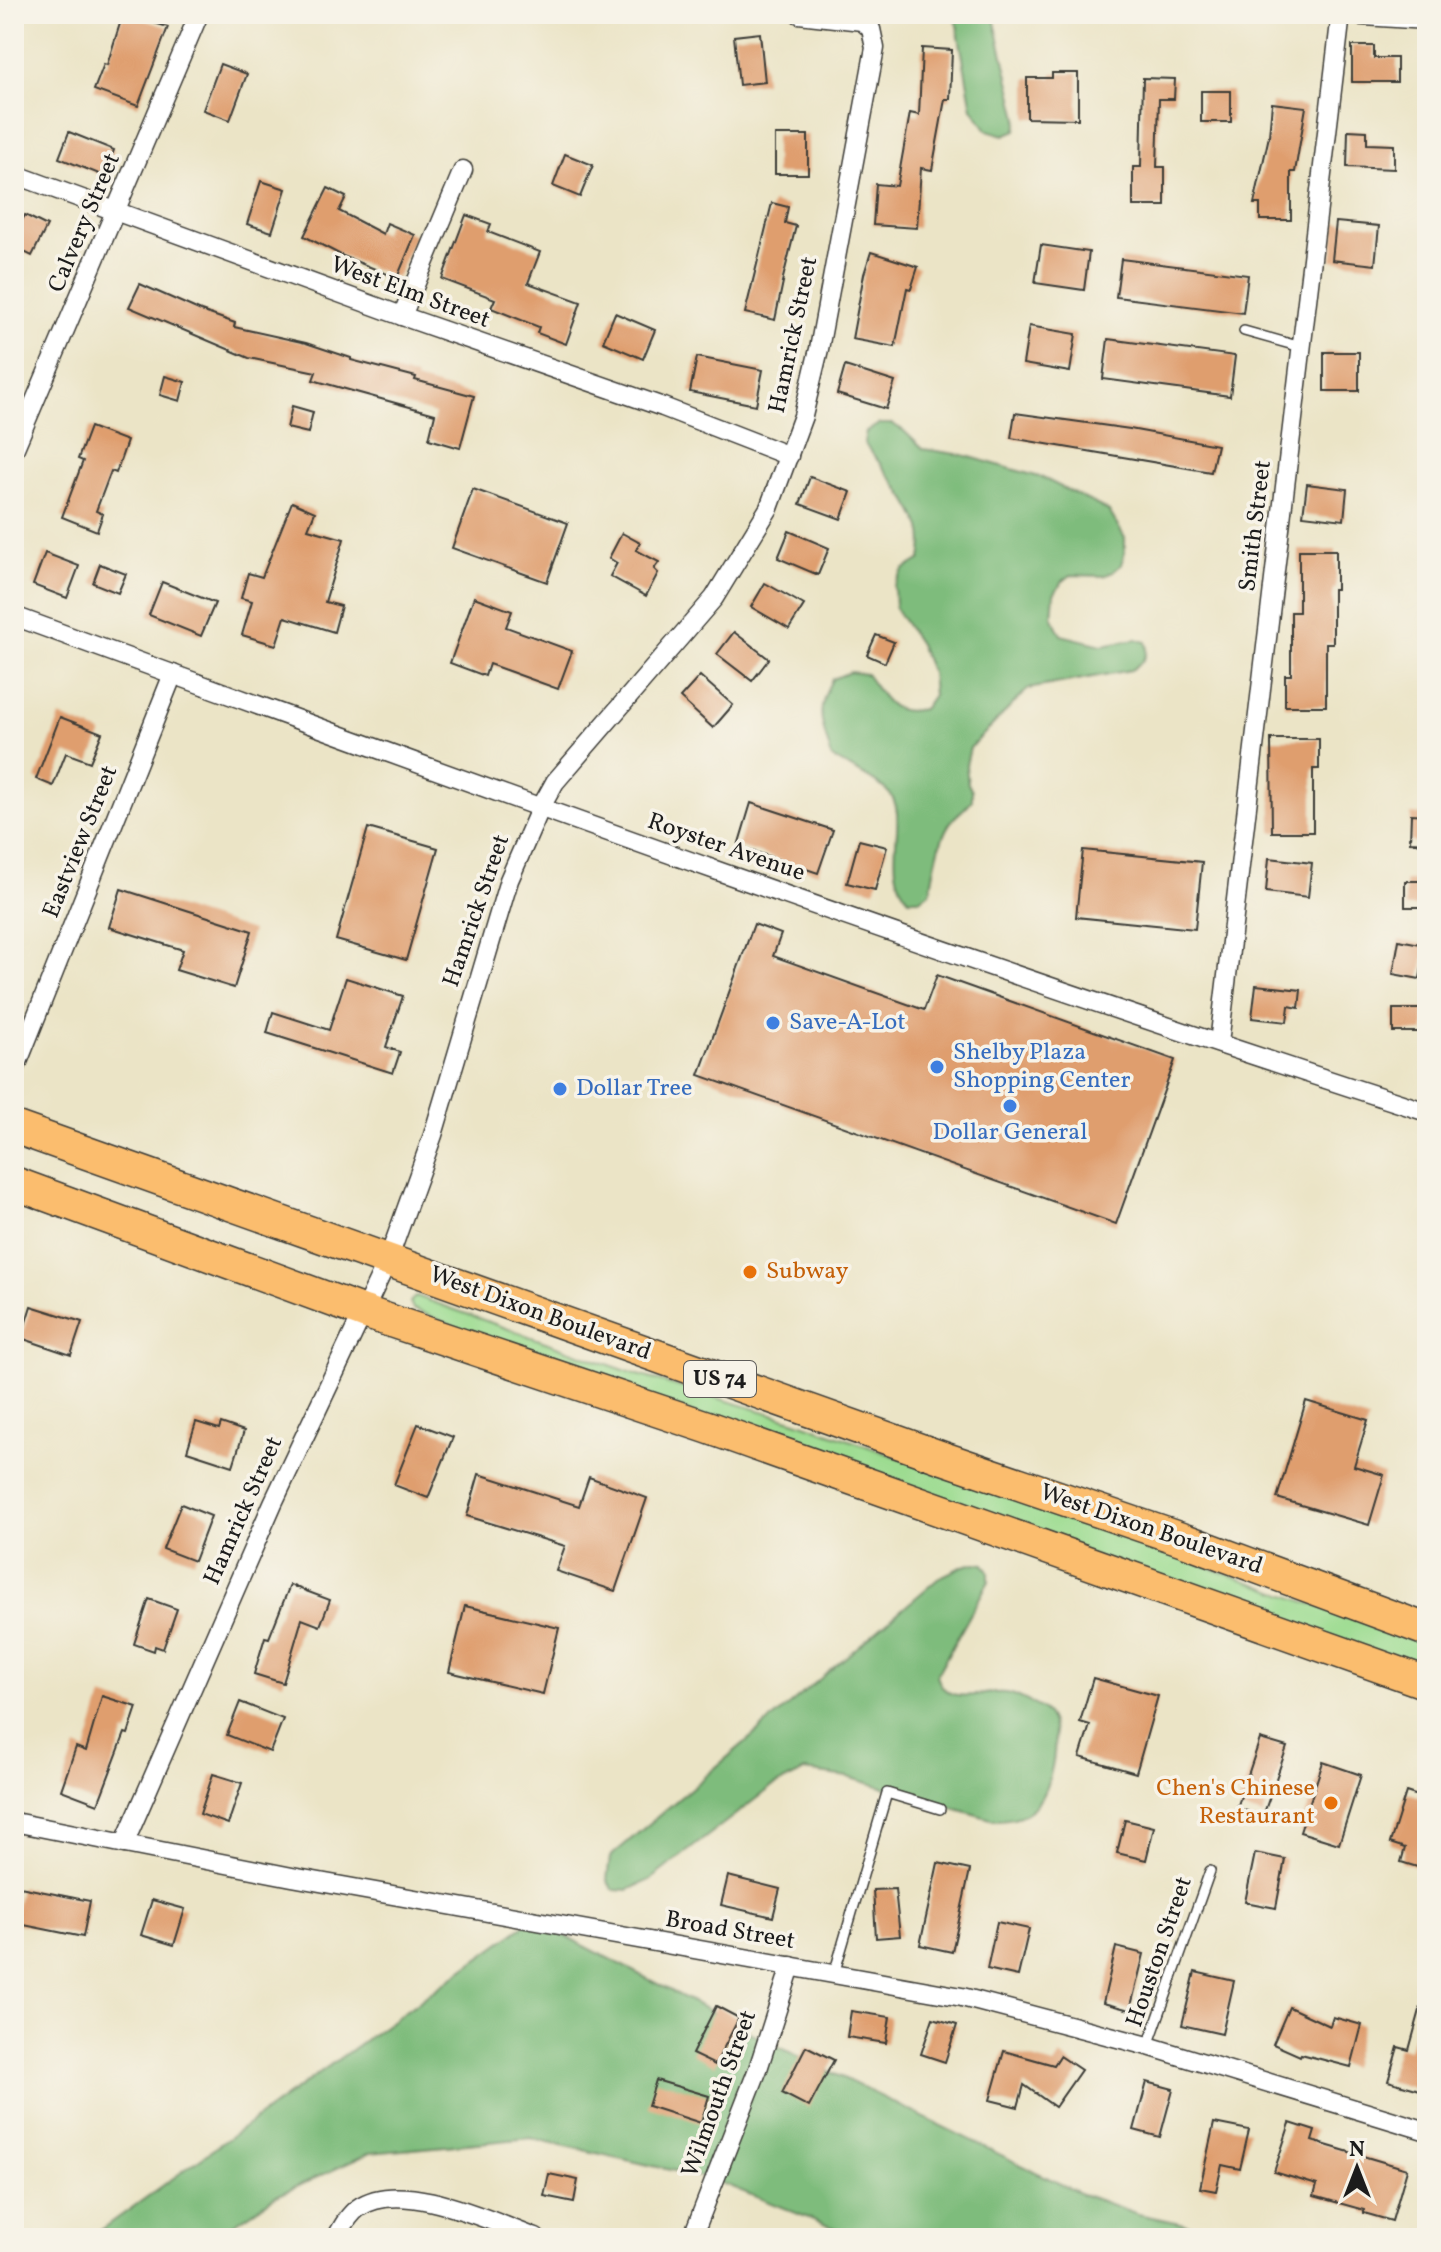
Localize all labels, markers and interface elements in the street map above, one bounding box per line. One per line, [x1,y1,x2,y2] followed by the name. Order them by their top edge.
[40,148,130,298] street label: Calvery Street
[325,248,495,338] street label: West Elm Street
[761,253,827,417] street label: Hamrick Street
[1231,458,1281,594] street label: Smith Street
[35,761,127,923] street label: Eastview Street
[643,805,809,891] street label: Royster Avenue
[435,830,519,992] street label: Hamrick Street
[789,1006,906,1040] place label: Save-A-Lot
[764,1014,782,1032] marker: Save-A-Lot
[953,1036,1130,1098] place label: Shelby Plaza Shopping Center
[928,1058,946,1076] marker: Shelby Plaza Shopping Center
[576,1072,692,1106] place label: Dollar Tree
[551,1080,569,1098] marker: Dollar Tree
[1001,1097,1019,1115] marker: Dollar General
[932,1116,1088,1150] place label: Dollar General
[766,1255,848,1289] place label: Subway
[424,1258,656,1370] street label: West Dixon Boulevard
[741,1263,759,1281] marker: Subway
[684,1361,756,1397] road number: US 74
[196,1431,292,1591] street label: Hamrick Street
[1035,1476,1267,1584] street label: West Dixon Boulevard
[1156,1772,1315,1834] place label: Chen's Chinese Restaurant
[1322,1794,1340,1812] marker: Chen's Chinese Restaurant
[1118,1872,1202,2032] street label: Houston Street
[663,1903,797,1959] street label: Broad Street
[674,2006,766,2182] street label: Wilmouth Street
[1317,2128,1397,2208] north arrow
[1349,2135,1365,2166] text: N

